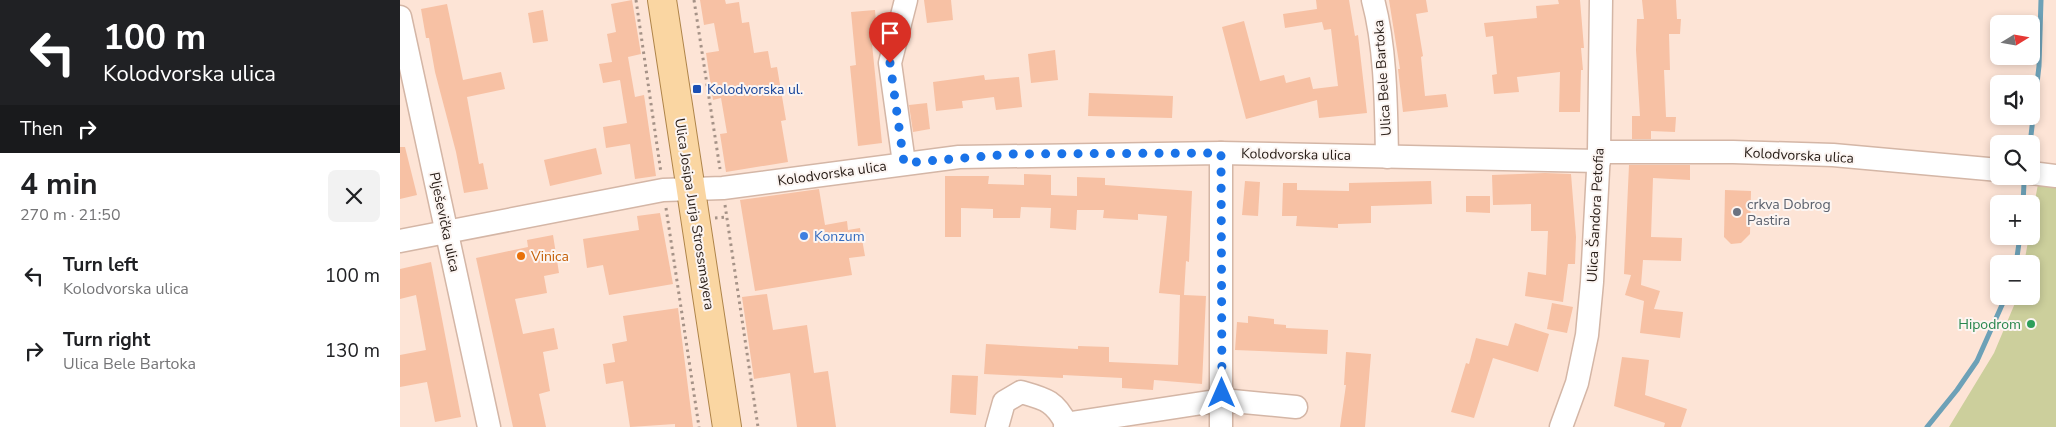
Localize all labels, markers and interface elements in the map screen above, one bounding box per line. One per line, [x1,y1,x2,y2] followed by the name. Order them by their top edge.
[869,12,911,63] pin
[103,14,206,61] text: 100 m
[1990,15,2040,65] north arrow
[1990,15,2040,305] map controls
[876,19,904,47] icon: arrive
[1369,19,1396,137] street label: Ulica Bele Bartoka
[20,20,85,85] icon: left
[103,59,276,89] text: Kolodvorska ulica
[1990,75,2040,125] button: sound
[707,80,803,99] place label: Kolodvorska ul.
[691,83,703,95] marker: Kolodvorska ul.
[73,115,101,143] icon: right
[20,116,63,142] text: Then
[670,117,719,311] street label: Ulica Josipa Jurja Strossmayera
[1990,135,2040,185] button: search
[1744,143,1854,168] street label: Kolodvorska ulica
[1241,144,1351,165] street label: Kolodvorska ulica
[1582,147,1609,283] street label: Ulica Šandora Petofia
[776,156,888,191] street label: Kolodvorska ulica
[20,164,98,205] text: 4 min
[328,170,380,222] button: close
[425,170,464,274] street label: Plješevička ulica
[1747,195,1831,230] place label: crkva Dobrog Pastira
[1990,195,2040,245] button: +
[20,204,121,226] text: 270 m · 21:50
[1731,206,1743,218] marker: crkva Dobrog Pastira
[814,227,865,246] place label: Konzum
[798,230,810,242] marker: Konzum
[530,247,569,266] place label: Vinica
[515,250,527,262] marker: Vinica
[63,252,138,278] text: Turn left
[1990,255,2040,305] button: −
[20,262,48,290] icon: left
[325,263,380,289] text: 100 m
[63,278,189,300] text: Kolodvorska ulica
[1958,315,2021,334] place label: Hipodrom
[2025,318,2037,330] marker: Hipodrom
[63,327,150,353] text: Turn right
[20,337,48,365] icon: right
[325,338,380,364] text: 130 m
[63,353,196,375] text: Ulica Bele Bartoka
[1195,366,1247,418] position arrow

